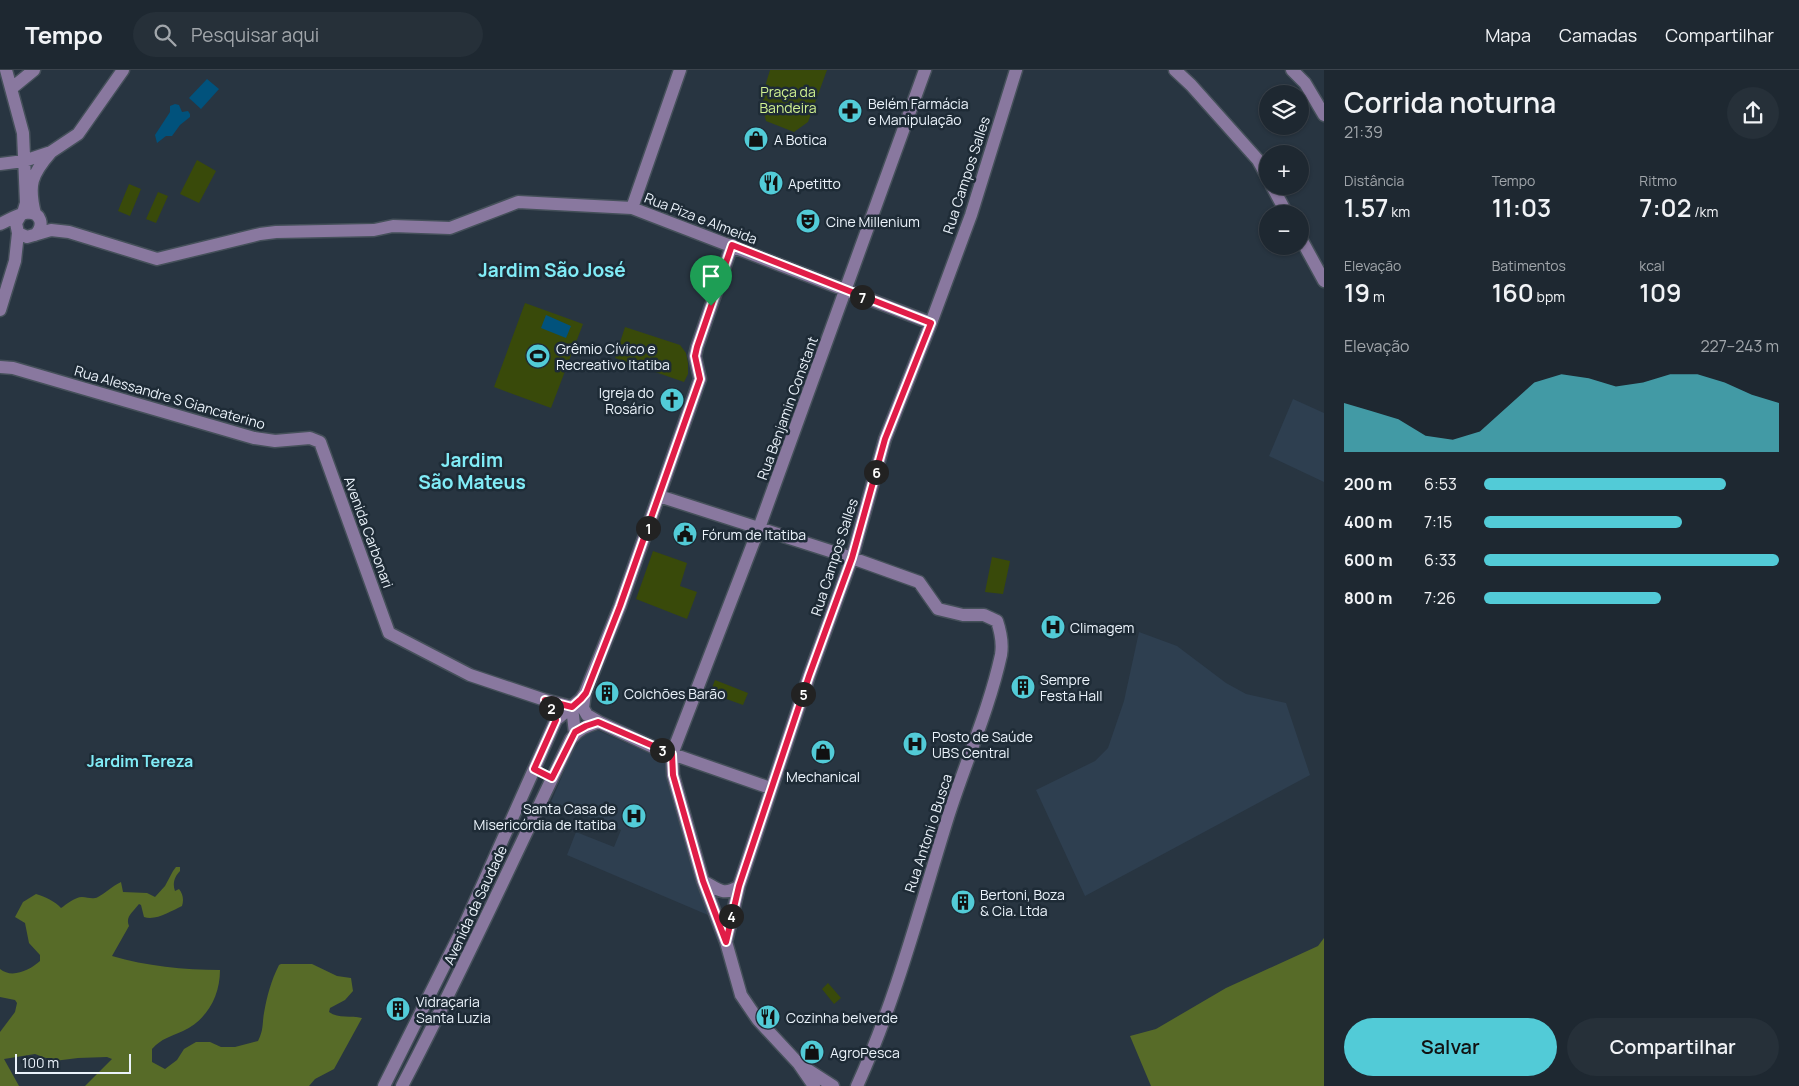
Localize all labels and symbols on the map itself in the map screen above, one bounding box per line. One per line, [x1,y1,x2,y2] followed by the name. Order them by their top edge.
[760,82,816,117] park label: Praça da Bandeira
[868,94,969,129] place label: Belém Farmácia e Manipulação
[837,98,863,124] pharmacy icon: Belém Farmácia e Manipulação
[938,114,994,236] street label: Rua Campos Salles
[743,126,769,152] shop icon: A Botica
[774,130,827,149] place label: A Botica
[758,170,784,196] restaurant icon: Apetitto
[788,174,841,193] place label: Apetitto
[642,188,760,248] street label: Rua Piza e Almeida
[795,208,821,234] theatre icon: Cine Millenium
[826,212,920,231] place label: Cine Millenium
[690,255,732,306] pin
[478,257,626,283] district label: Jardim São José
[850,284,874,310] pin: 7
[752,333,822,482] street label: Rua Benjamin Constant
[556,339,670,374] place label: Grêmio Cívico e Recreativo Itatiba
[525,343,551,369] sports icon: Grêmio Cívico e Recreativo Itatiba
[72,361,268,433] street label: Rua Alessandre S Giancaterino
[599,383,654,418] place label: Igreja do Rosário
[659,387,685,413] church icon: Igreja do Rosário
[418,447,526,495] district label: Jardim São Mateus
[864,460,888,484] pin: 6
[340,474,398,590] street label: Avenida Carbonari
[806,496,862,618] street label: Rua Campos Salles
[636,516,660,540] pin: 1
[672,521,698,547] public building icon: Fórum de Itatiba
[702,525,806,544] place label: Fórum de Itatiba
[1040,614,1066,640] hospital icon: Climagem
[1070,618,1134,637] place label: Climagem
[1040,670,1102,705] place label: Sempre Festa Hall
[1010,674,1036,700] building icon: Sempre Festa Hall
[594,680,620,706] building icon: Colchões Barão
[790,682,816,706] pin: 5
[624,684,725,703] place label: Colchões Barão
[538,696,564,720] pin: 2
[932,727,1033,762] place label: Posto de Saúde UBS Central
[902,731,928,757] hospital icon: Posto de Saúde UBS Central
[650,738,674,762] pin: 3
[810,739,836,765] shop icon: Mechanical
[87,750,193,772] district label: Jardim Tereza
[786,767,860,786] place label: Mechanical
[900,771,956,895] street label: Rua Antoni o Busca
[473,799,616,834] place label: Santa Casa de Misericórdia de Itatiba
[621,803,647,829] hospital icon: Santa Casa de Misericórdia de Itatiba
[439,842,511,968] street label: Avenida da Saudade
[980,885,1065,920] place label: Bertoni, Boza & Cia. Ltda
[950,889,976,915] building icon: Bertoni, Boza & Cia. Ltda
[718,904,744,928] pin: 4
[416,992,491,1027] place label: Vidraçaria Santa Luzia
[385,996,411,1022] building icon: Vidraçaria Santa Luzia
[755,1004,781,1030] restaurant icon: Cozinha belverde
[786,1008,898,1027] place label: Cozinha belverde
[799,1039,825,1065] shop icon: AgroPesca
[830,1043,900,1062] place label: AgroPesca
[15,1051,131,1074] scale bar

